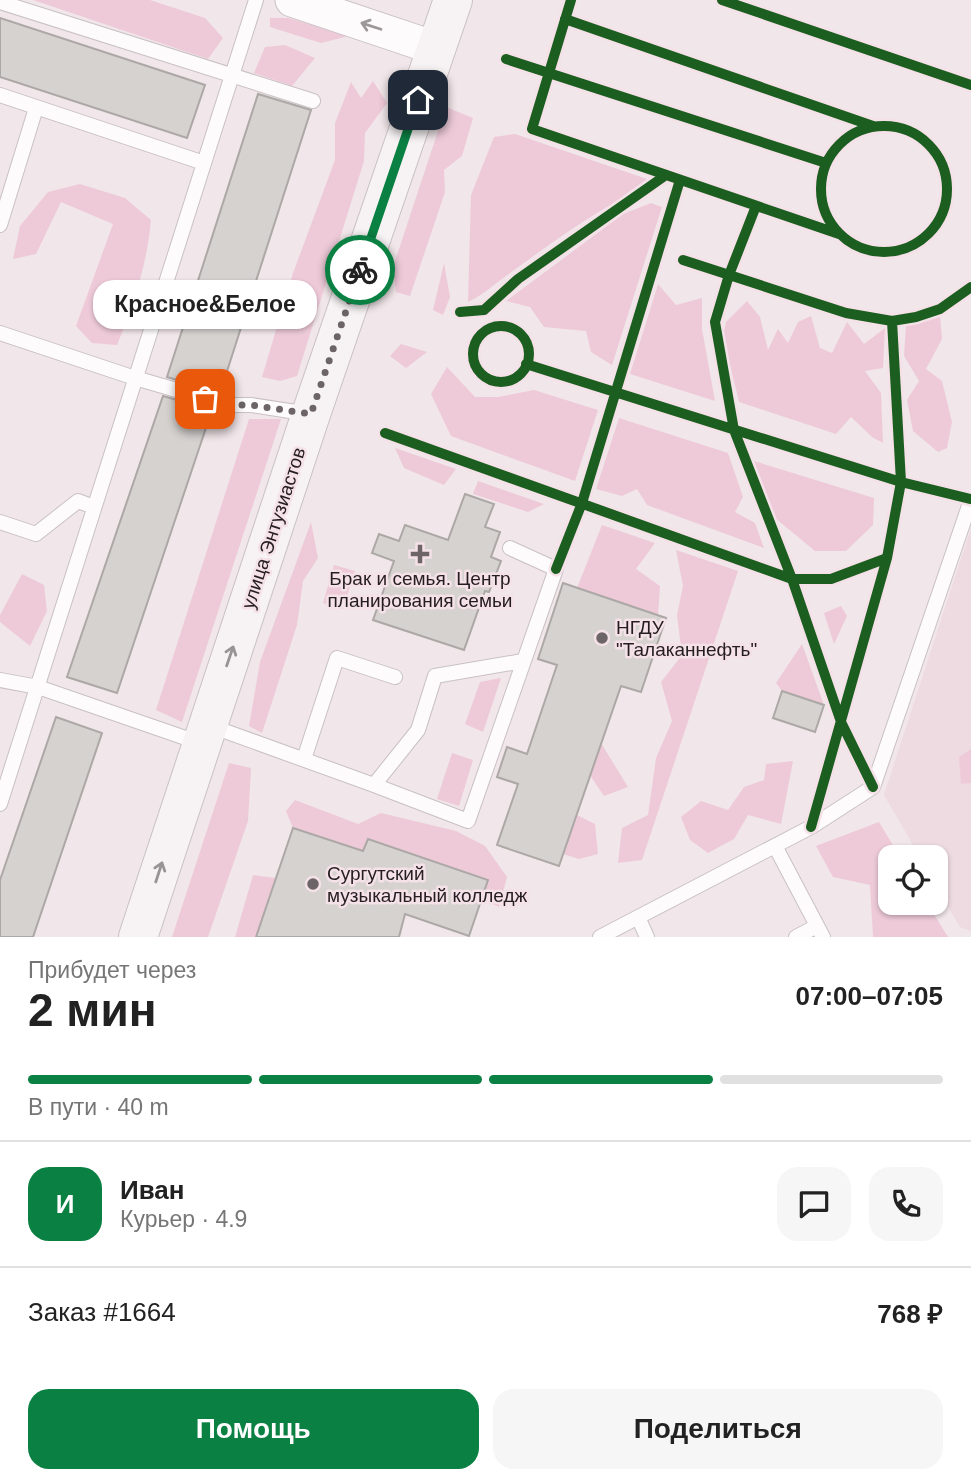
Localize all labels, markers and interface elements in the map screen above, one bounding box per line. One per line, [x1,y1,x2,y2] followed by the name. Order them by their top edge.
[360,19,382,31] one-way arrow
[388,70,448,130] pin
[399,81,437,119] icon: home
[325,235,395,305] courier
[341,251,379,289] icon: bike
[93,280,317,329] callout: Красное&Белое
[114,291,296,317] text: Красное&Белое
[175,369,235,429] pin
[186,380,224,418] icon: bag
[237,445,310,612] street label: улица Энтузиастов
[410,544,430,564] marker: Брак и семья. Центр планирования семьи
[328,568,512,611] place label: Брак и семья. Центр планирования семьи
[616,617,757,660] place label: НГДУ "Талаканнефть"
[594,630,610,646] marker: НГДУ "Талаканнефть"
[224,645,237,667] one-way arrow
[878,845,948,915] map controls
[878,845,948,915] button: locate
[153,861,166,883] one-way arrow
[327,863,528,906] place label: Сургутский музыкальный колледж
[305,876,321,892] marker: Сургутский музыкальный колледж
[28,957,196,983] text: Прибудет через
[796,981,943,1011] text: 07:00–07:05
[28,984,156,1036] text: 2 мин
[28,1094,169,1120] text: В пути · 40 m
[777,1167,851,1241] button: chat
[869,1167,943,1241] button: phone
[120,1175,185,1205] text: Иван
[56,1189,74,1219] text: И
[120,1206,247,1232] text: Курьер · 4.9
[28,1297,176,1327] text: Заказ #1664
[877,1299,943,1329] text: 768 ₽
[28,1389,479,1469] button: Помощь
[493,1389,943,1469] button: Поделиться

